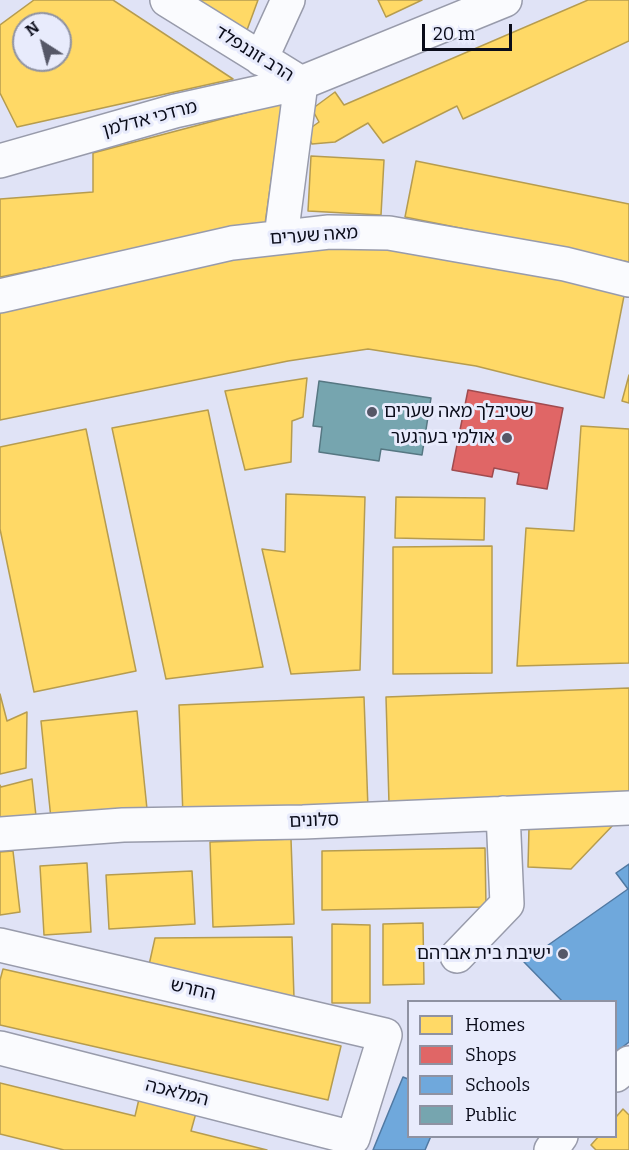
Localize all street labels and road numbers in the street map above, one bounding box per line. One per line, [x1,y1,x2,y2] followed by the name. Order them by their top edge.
[211,21,297,87] street label: הרב זוננפלד
[100,96,200,142] street label: מרדכי אדלמן
[269,222,359,250] street label: מאה שערים
[289,809,339,833] street label: סלונים
[168,974,218,1006] street label: החרש
[143,1075,211,1111] street label: המלאכה

